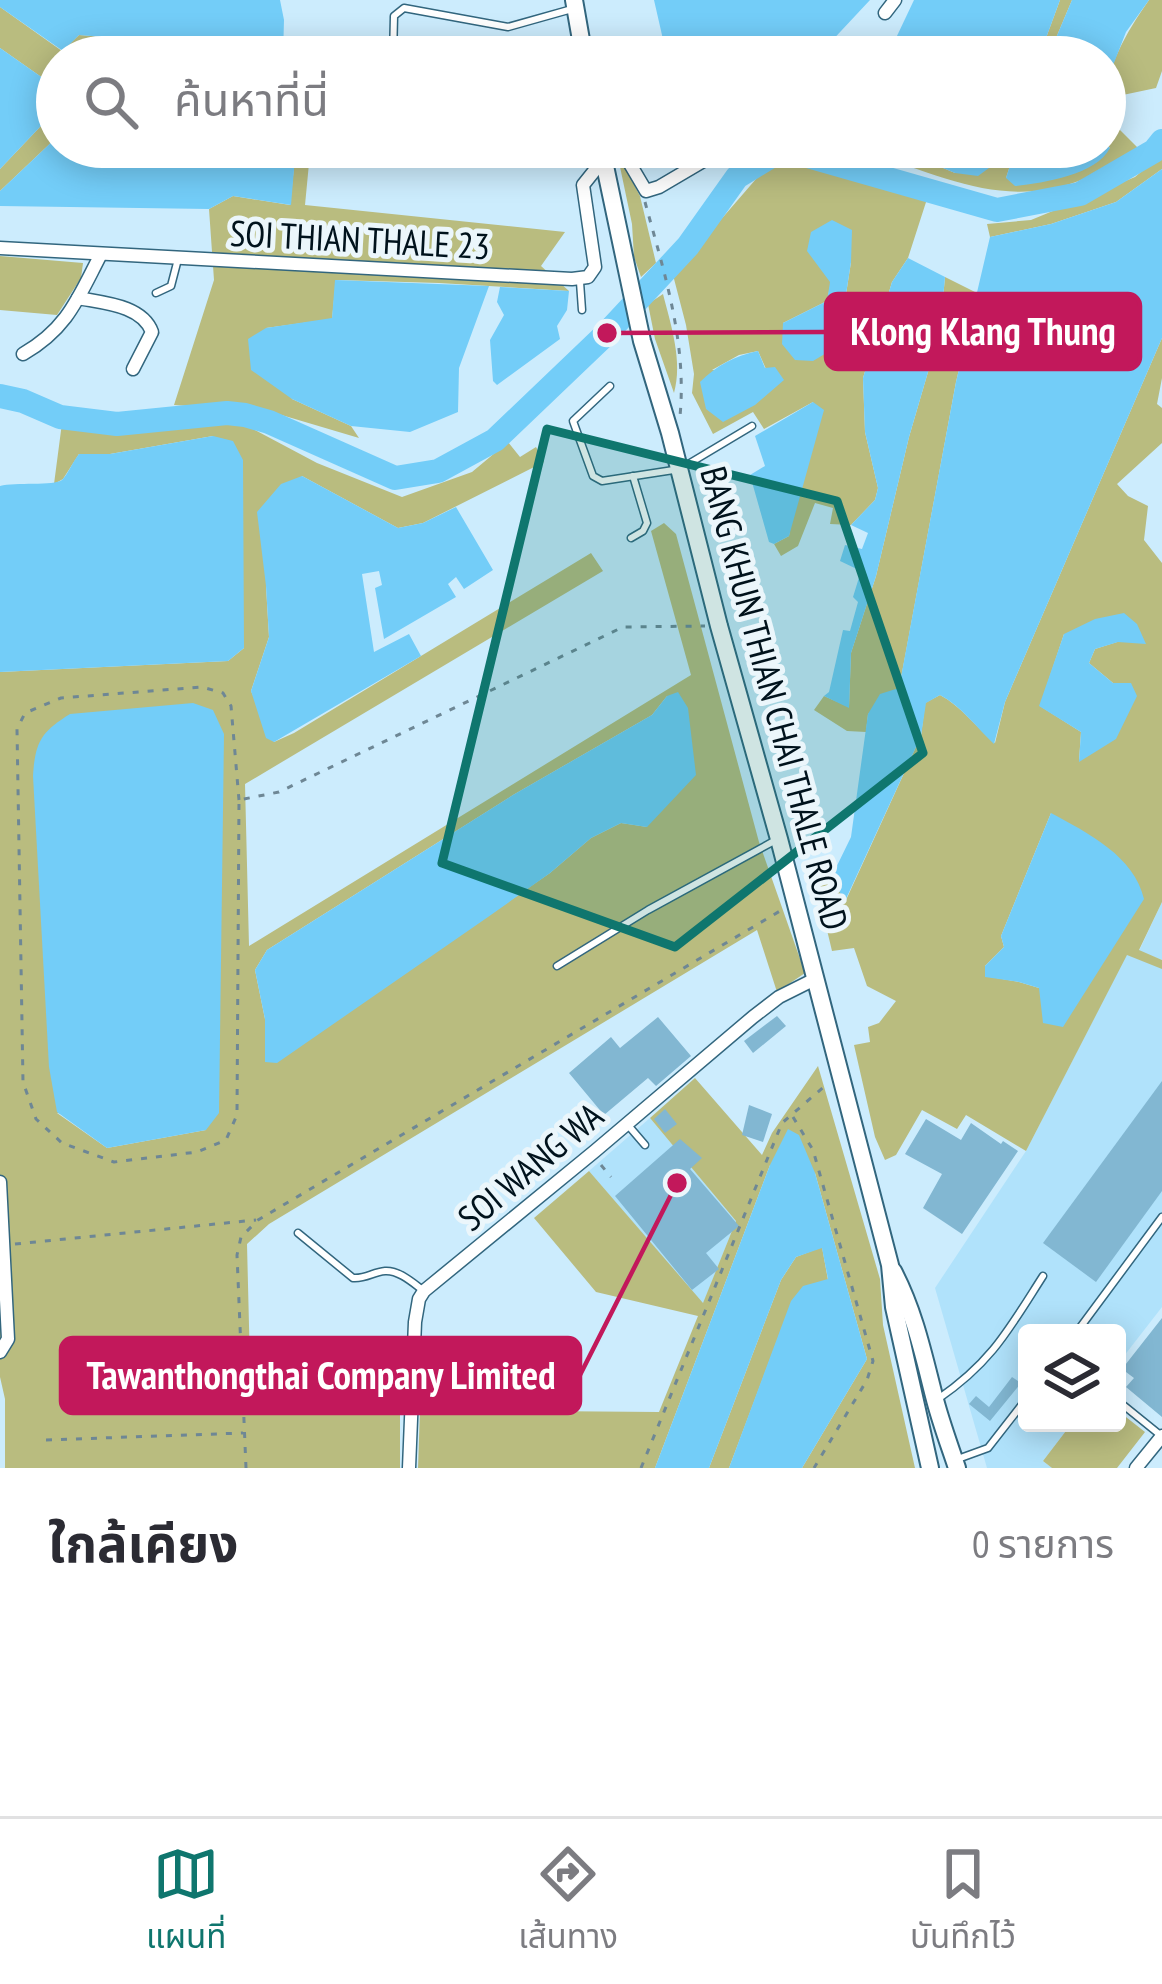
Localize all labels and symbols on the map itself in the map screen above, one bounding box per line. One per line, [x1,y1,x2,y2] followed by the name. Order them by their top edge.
[229,209,491,269] street label: SOI THIAN THALE 23
[826,294,1140,369] callout: Klong Klang Thung
[850,305,1116,356] text: Klong Klang Thung
[690,461,860,935] street label: BANG KHUN THIAN CHAI THALE ROAD
[448,1092,612,1240] street label: SOI WANG WA
[61,1338,580,1413] callout: Tawanthongthai Company Limited
[86,1349,556,1400] text: Tawanthongthai Company Limited

